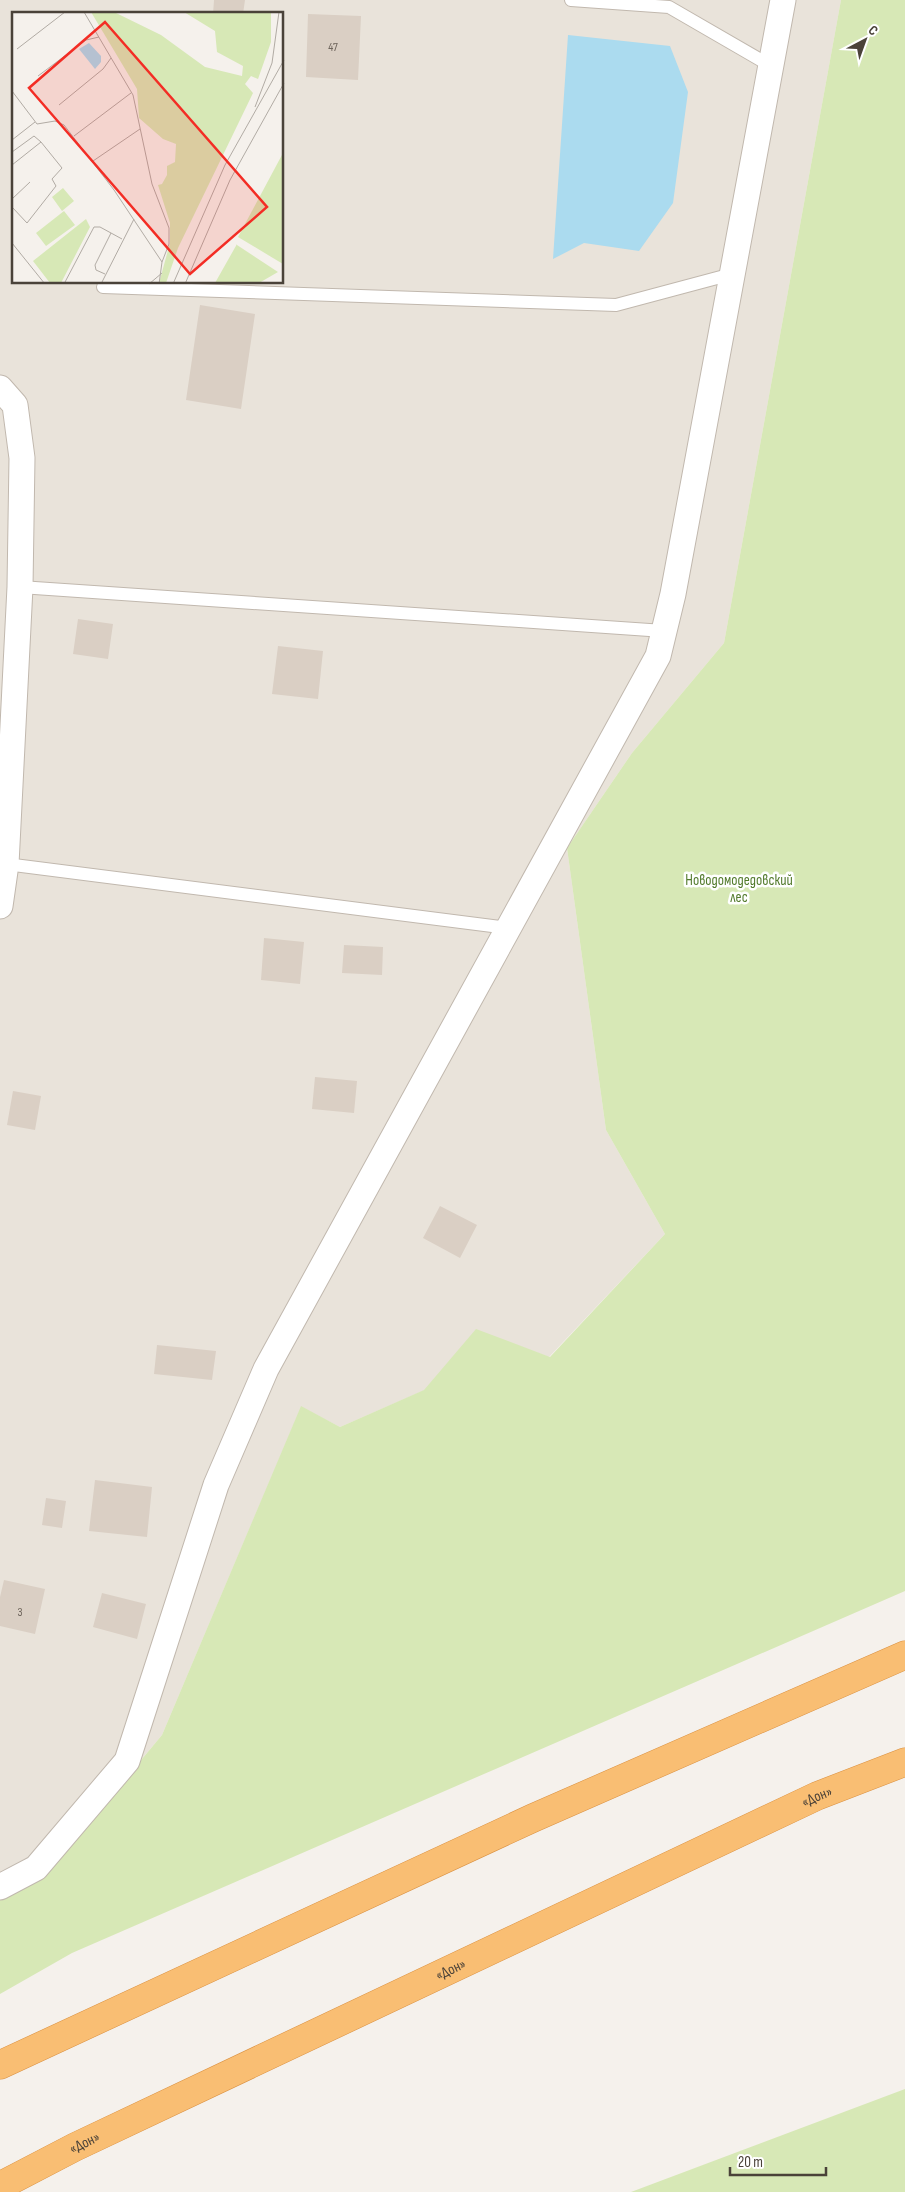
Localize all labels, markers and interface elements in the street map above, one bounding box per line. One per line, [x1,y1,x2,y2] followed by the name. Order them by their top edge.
[12,12,284,284] inset map
[840,15,890,65] north arrow
[865,22,881,39] text: С
[328,40,338,55] house number: 47
[685,871,793,907] park label: Новодомодедовский лес
[17,1605,23,1620] house number: 3
[798,1782,835,1812] street label: «Дон»
[432,1954,469,1985] street label: «Дон»
[66,2127,103,2158] street label: «Дон»
[730,2144,826,2176] scale bar
[738,2153,763,2172] text: 20 m

